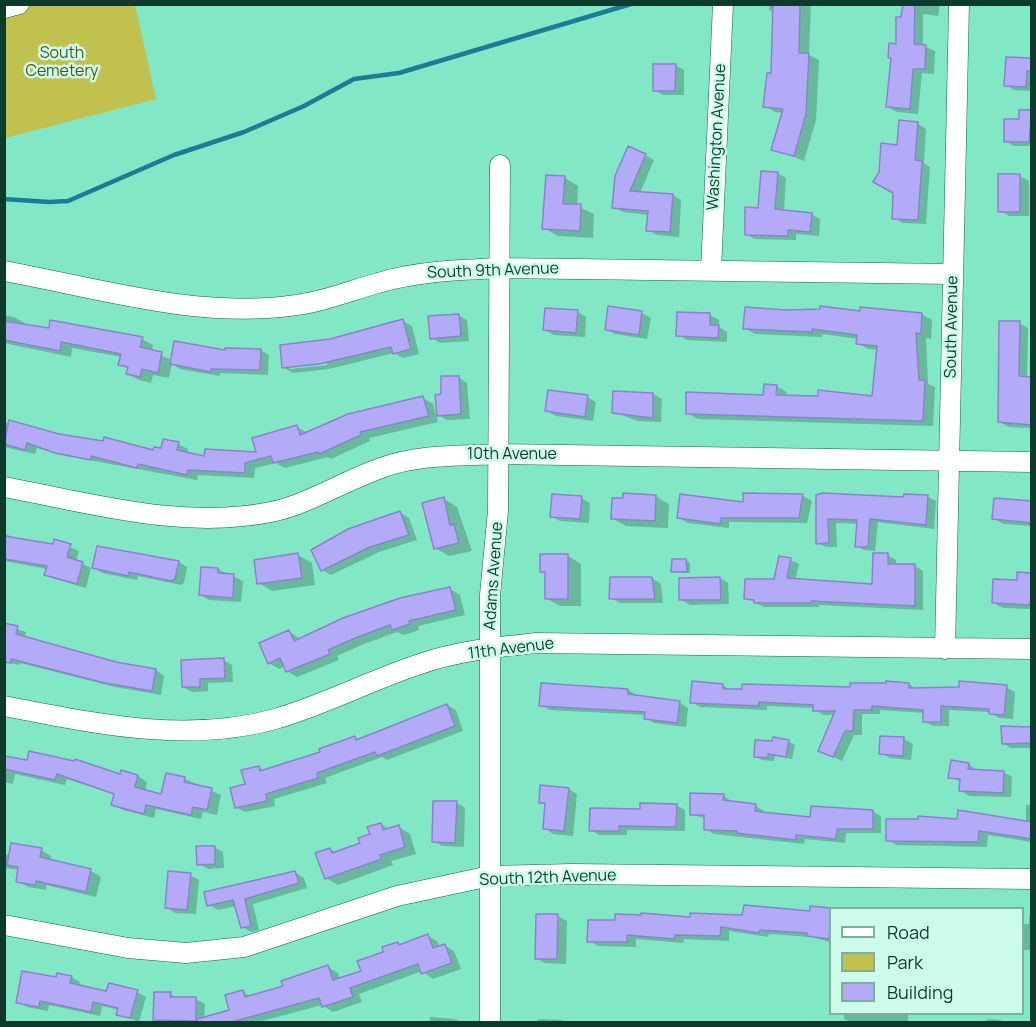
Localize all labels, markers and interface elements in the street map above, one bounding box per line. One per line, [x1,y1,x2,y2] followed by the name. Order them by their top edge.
[26,44,98,82] park label: South Cemetery
[704,63,730,211] street label: Washington Avenue
[427,259,559,283] street label: South 9th Avenue
[942,275,962,379] street label: South Avenue
[467,445,557,465] street label: 10th Avenue
[481,521,507,631] street label: Adams Avenue
[467,634,555,664] street label: 11th Avenue
[479,866,617,890] street label: South 12th Avenue
[829,907,1024,1015] legend
[887,920,930,944] text: Road
[887,950,923,974] text: Park
[887,980,953,1004] text: Building

